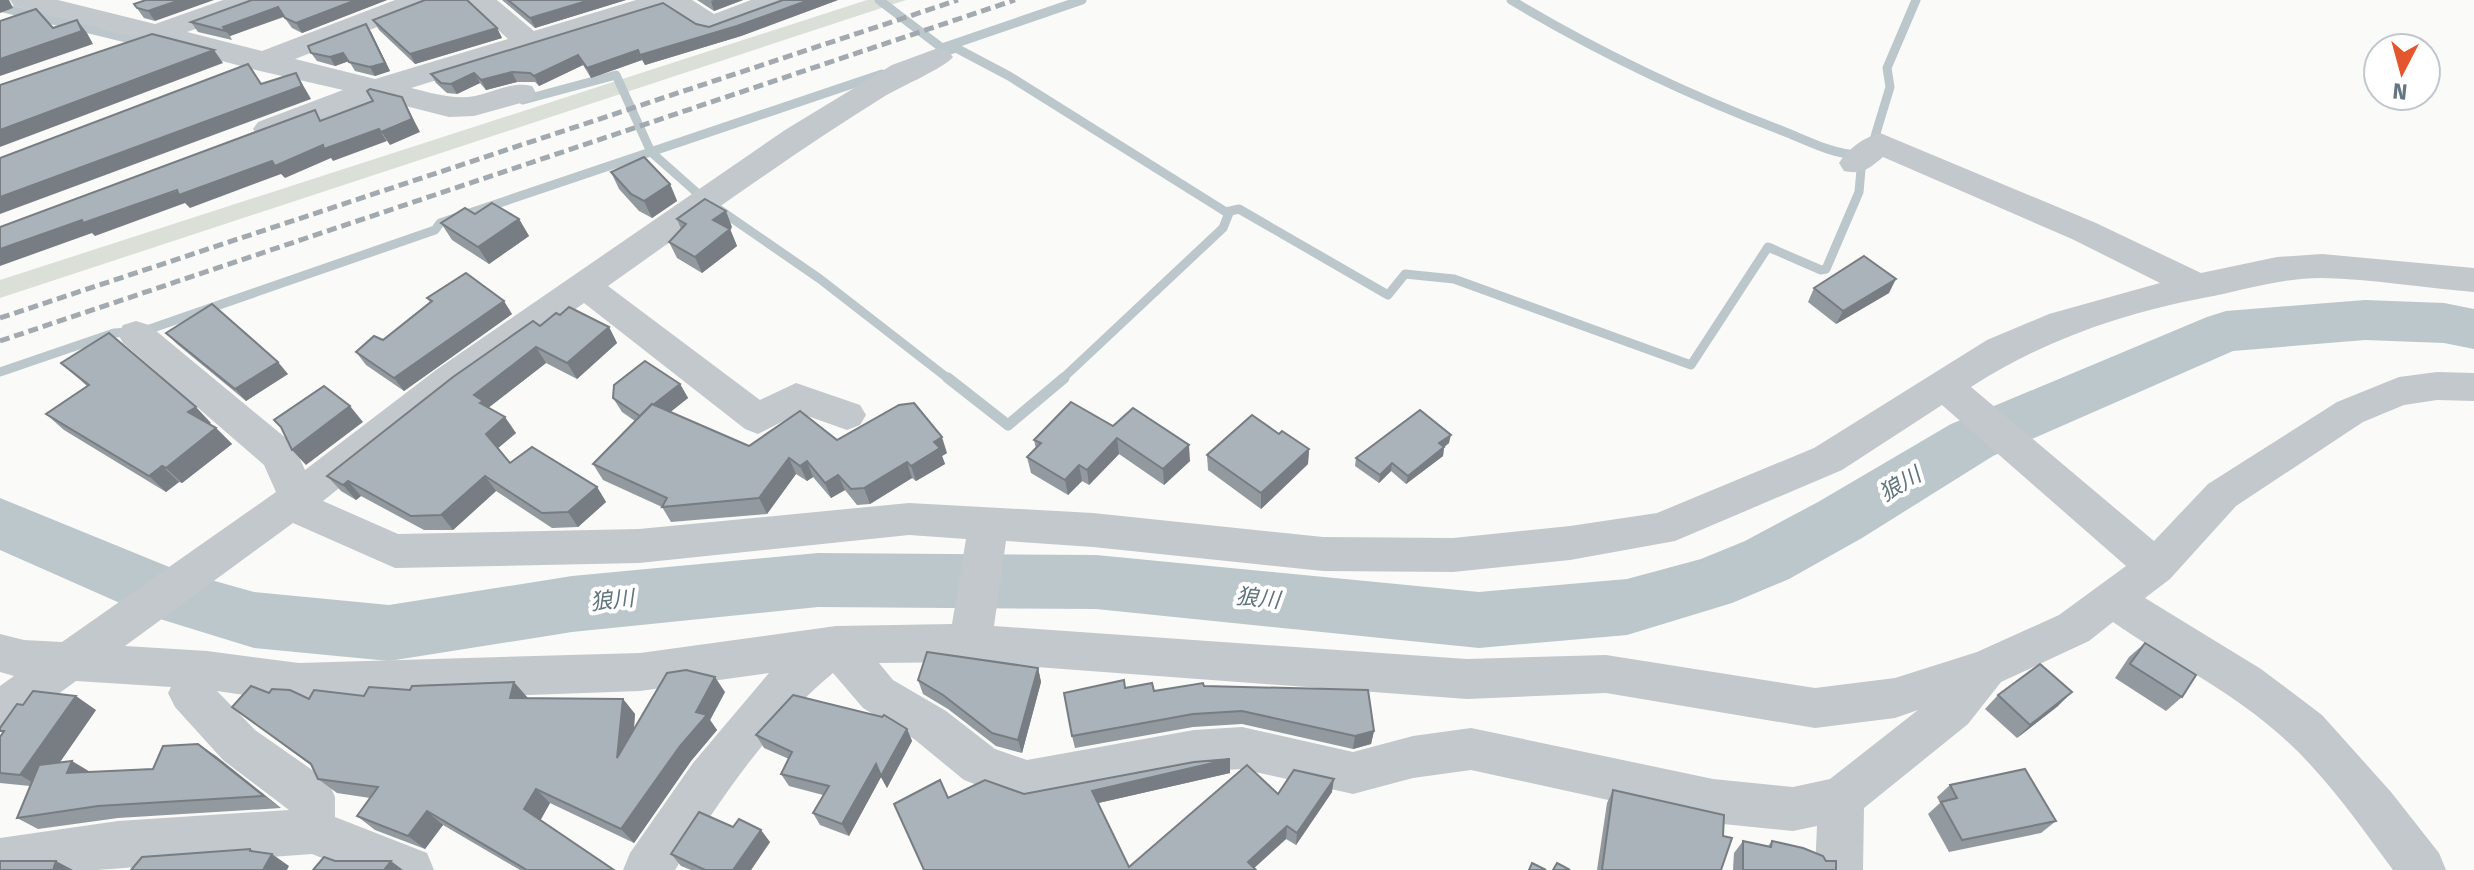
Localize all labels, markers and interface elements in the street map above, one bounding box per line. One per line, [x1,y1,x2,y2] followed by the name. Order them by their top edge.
[2362,32,2442,112] north arrow
[2391,77,2409,106] text: N
[1874,460,1928,507] water label: 狼川
[1235,582,1283,614] water label: 狼川
[589,584,637,616] water label: 狼川

